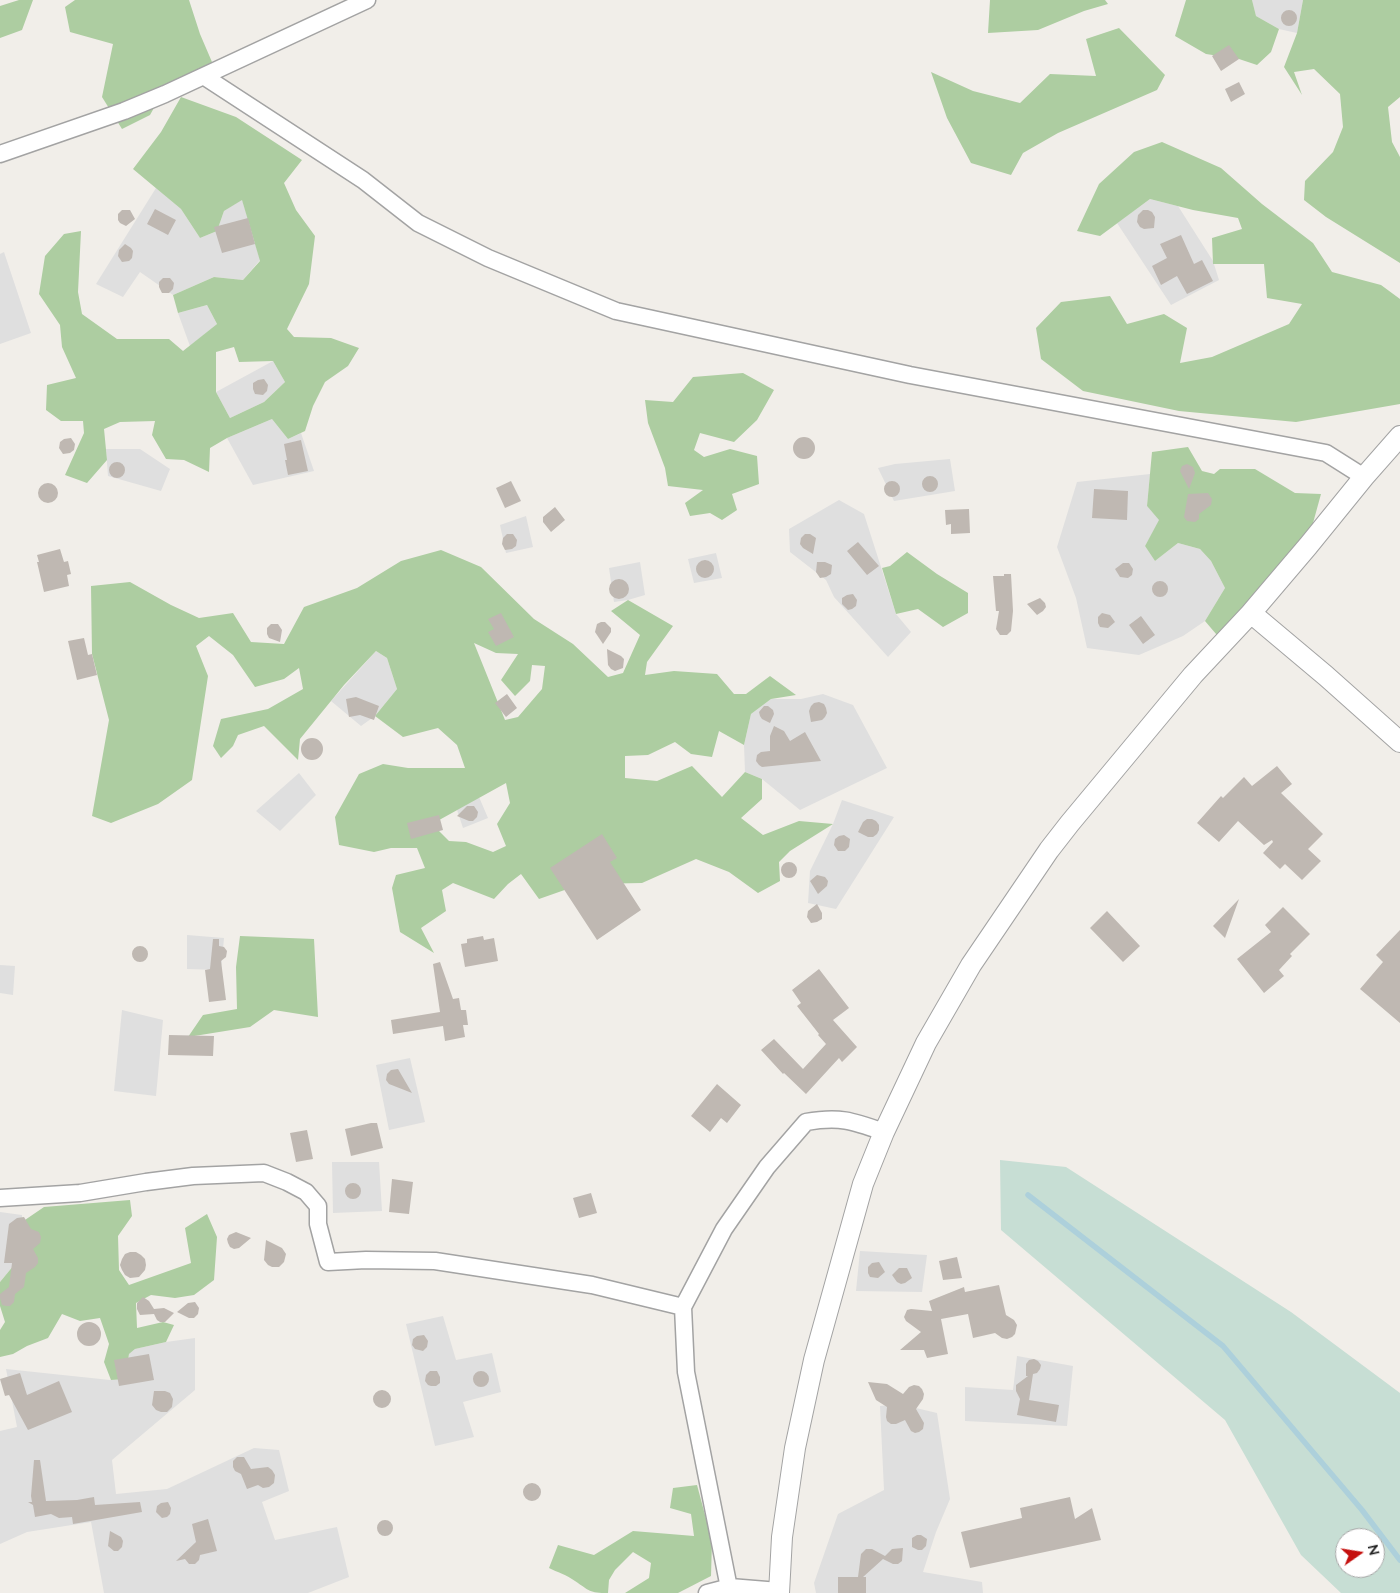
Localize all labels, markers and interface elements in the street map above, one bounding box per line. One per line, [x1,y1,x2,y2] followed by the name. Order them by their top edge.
[1335,1528,1385,1578] north arrow
[1364,1543,1384,1557] text: N

